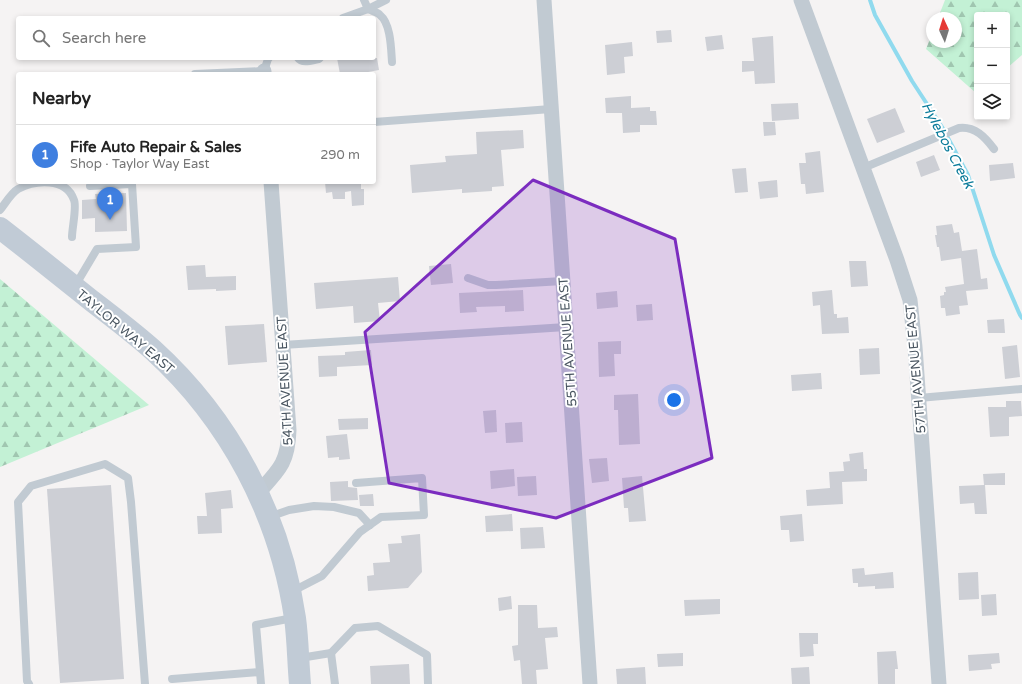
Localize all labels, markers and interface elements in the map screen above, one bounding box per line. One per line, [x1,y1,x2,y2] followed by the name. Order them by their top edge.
[926,12,962,48] north arrow
[974,12,1010,120] map controls
[974,12,1010,48] button: +
[16,16,376,60] search box
[30,27,52,49] icon: search
[62,29,146,47] text: Search here
[974,48,1010,84] button: −
[974,84,1010,120] button: layers
[32,88,91,109] text: Nearby
[918,99,978,193] water label: Hylebos Creek
[70,138,242,156] text: Fife Auto Repair & Sales
[41,147,49,163] text: 1
[320,147,360,163] text: 290 m
[70,156,209,172] text: Shop · Taylor Way East
[97,187,123,220] pin: 1
[556,277,580,407] street label: 55TH AVENUE EAST
[73,286,177,377] street label: TAYLOR WAY EAST
[902,304,930,434] street label: 57TH AVENUE EAST
[274,316,296,446] street label: 54TH AVENUE EAST
[664,390,684,410] your location

